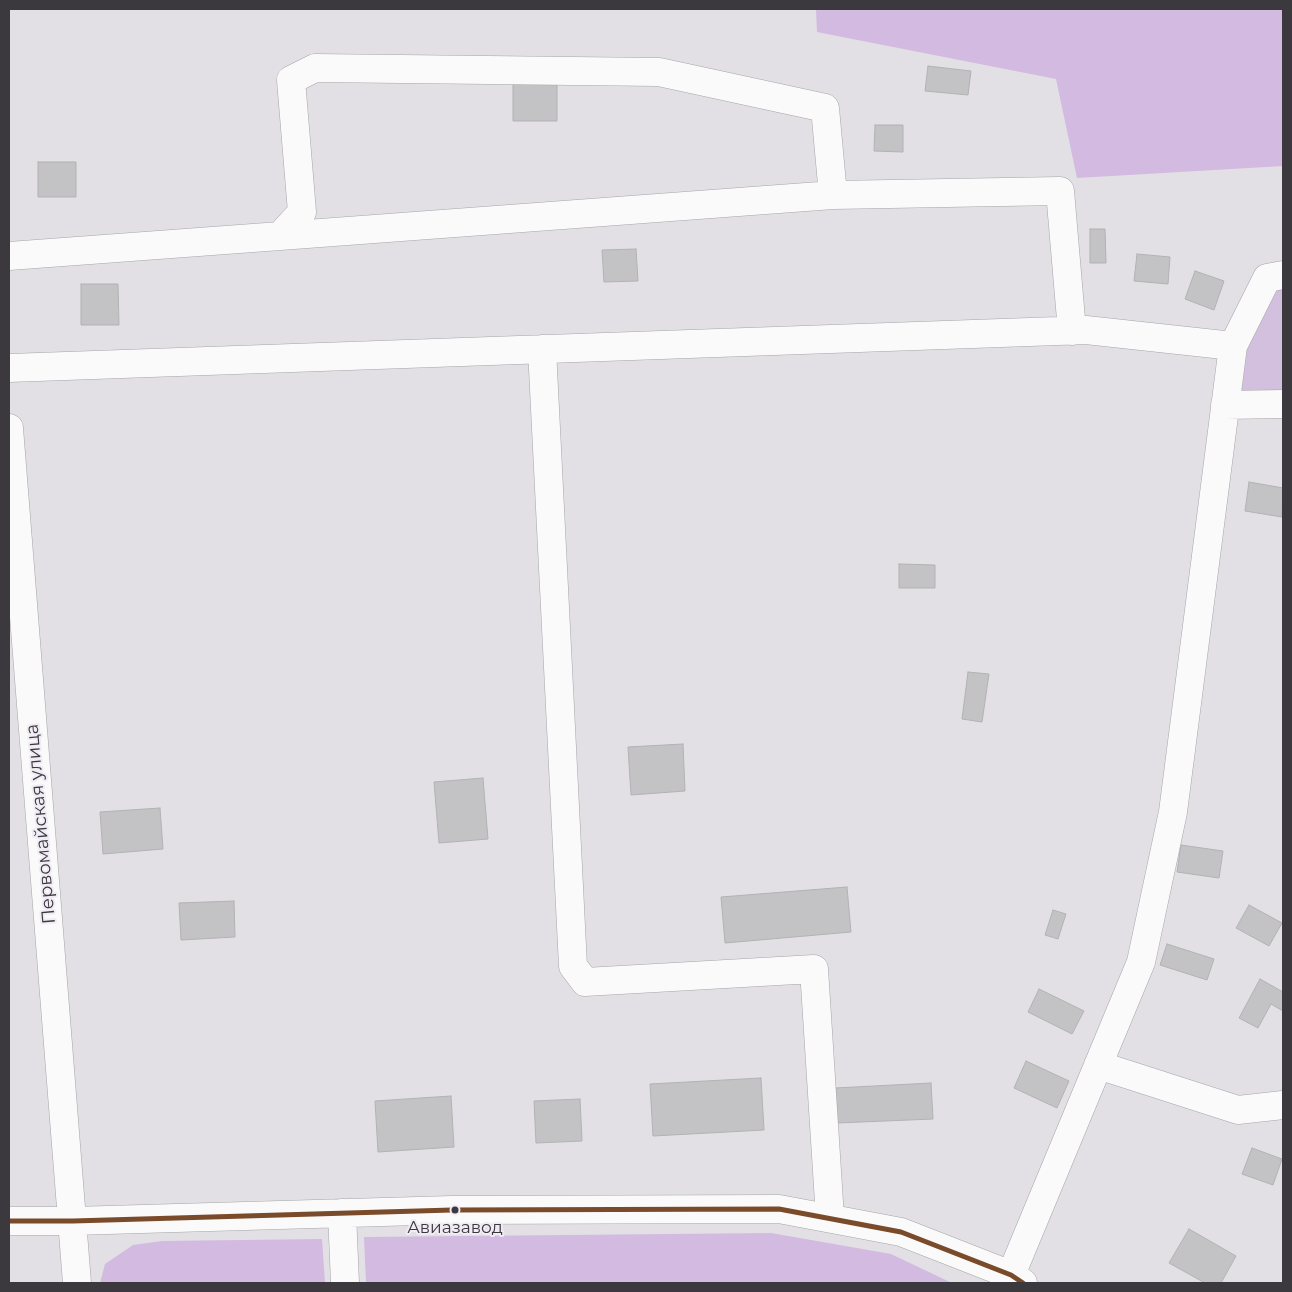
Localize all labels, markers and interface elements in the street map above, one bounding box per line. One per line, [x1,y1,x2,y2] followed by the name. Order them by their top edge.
[22,723,60,925] street label: Первомайская улица
[450,1205,460,1215] marker: Авиазавод
[407,1218,503,1238] place label: Авиазавод

